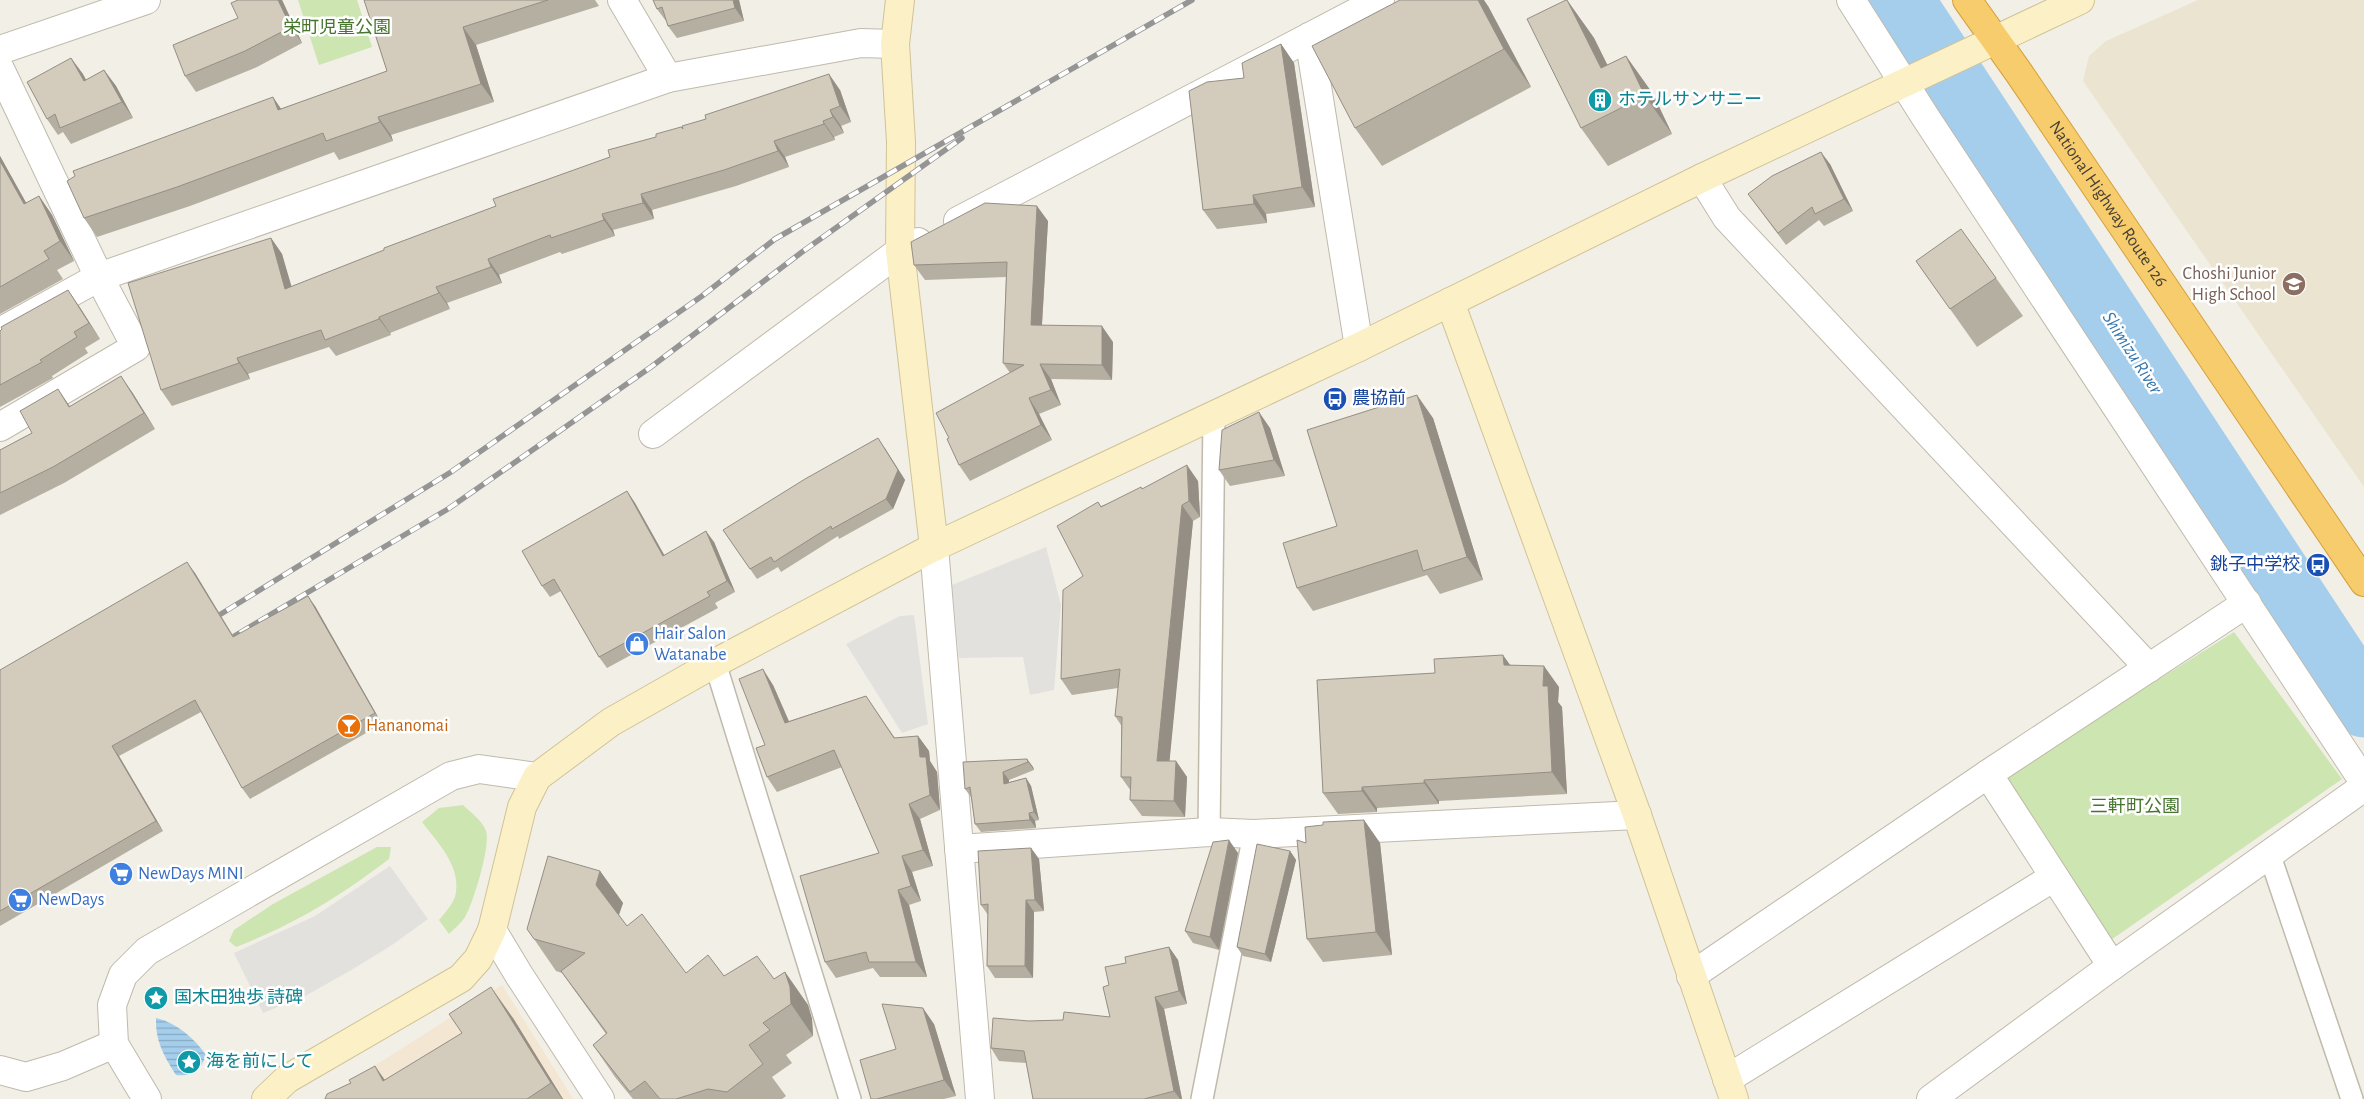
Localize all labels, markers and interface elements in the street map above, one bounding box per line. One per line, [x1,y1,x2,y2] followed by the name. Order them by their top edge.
[283,18,391,37] park label: 栄町児童公園
[1587,87,1613,113] building icon: ホテルサンサニー
[1618,91,1762,109] place label: ホテルサンサニー
[2045,118,2170,290] street label: National Highway Route 126
[2183,265,2276,304] place label: Choshi Junior High School
[2281,271,2307,297] school or university icon: Choshi Junior High School
[2099,309,2166,398] water label: Shimizu River
[1322,386,1348,412] bus stop icon: 農協前
[1352,388,1406,408] place label: 農協前
[2305,552,2331,578] bus stop icon: 銚子中学校
[2210,554,2300,574] place label: 銚子中学校
[654,625,726,664] place label: Hair Salon Watanabe
[624,631,650,657] shop icon: Hair Salon Watanabe
[336,713,362,739] bar icon: Hananomai
[366,717,449,735] place label: Hananomai
[2090,797,2180,816] park label: 三軒町公園
[108,861,134,887] supermarket icon: NewDays MINI
[138,865,244,883] place label: NewDays MINI
[7,887,33,913] supermarket icon: NewDays
[38,891,104,909] place label: NewDays
[143,985,169,1011] place icon: 国木田独歩 詩碑
[174,988,303,1007] place label: 国木田独歩 詩碑
[176,1049,202,1075] place icon: 海を前にして
[206,1051,313,1071] place label: 海を前にして

